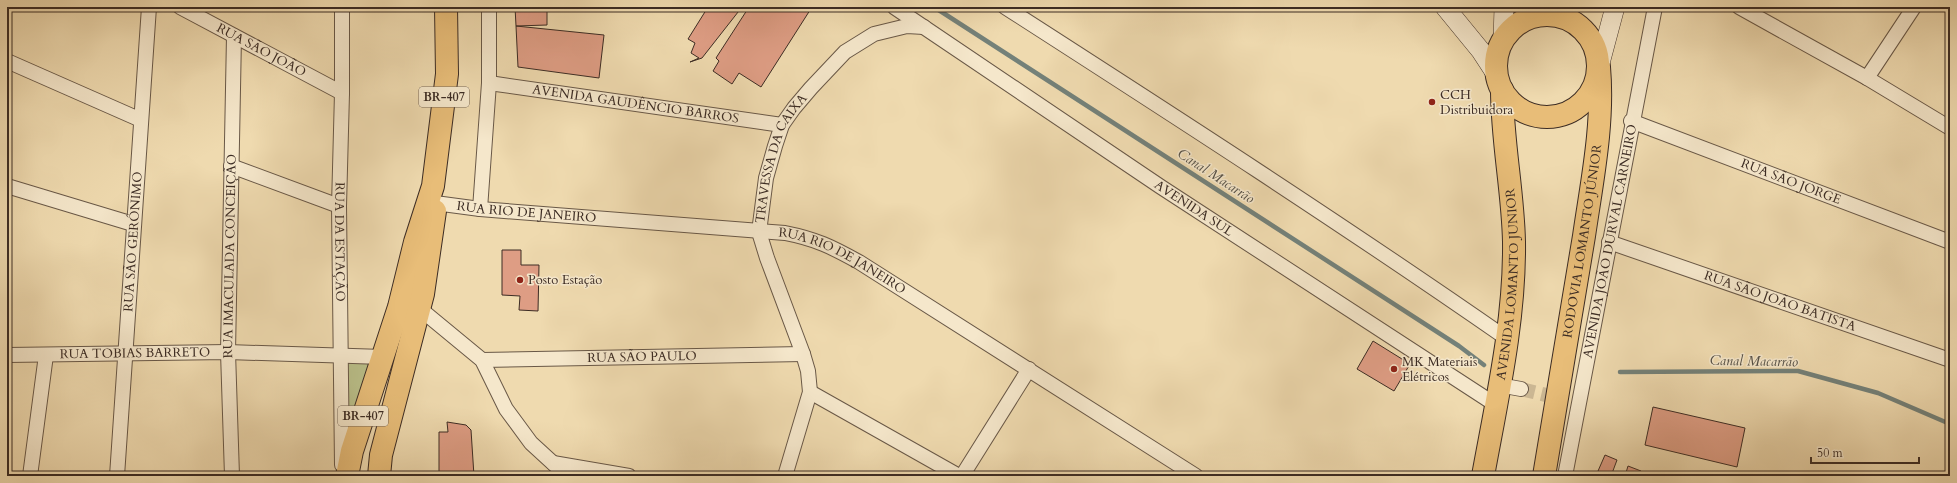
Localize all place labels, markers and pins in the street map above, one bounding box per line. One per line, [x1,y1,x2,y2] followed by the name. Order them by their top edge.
[1440,86,1514,119] place label: CCH Distribuidora
[1427,97,1437,107] marker: CCH Distribuidora
[528,271,602,289] place label: Posto Estação
[515,275,525,285] marker: Posto Estação
[1402,353,1477,386] place label: MK Materiais Elétricos
[1389,364,1399,374] marker: MK Materiais Elétricos

